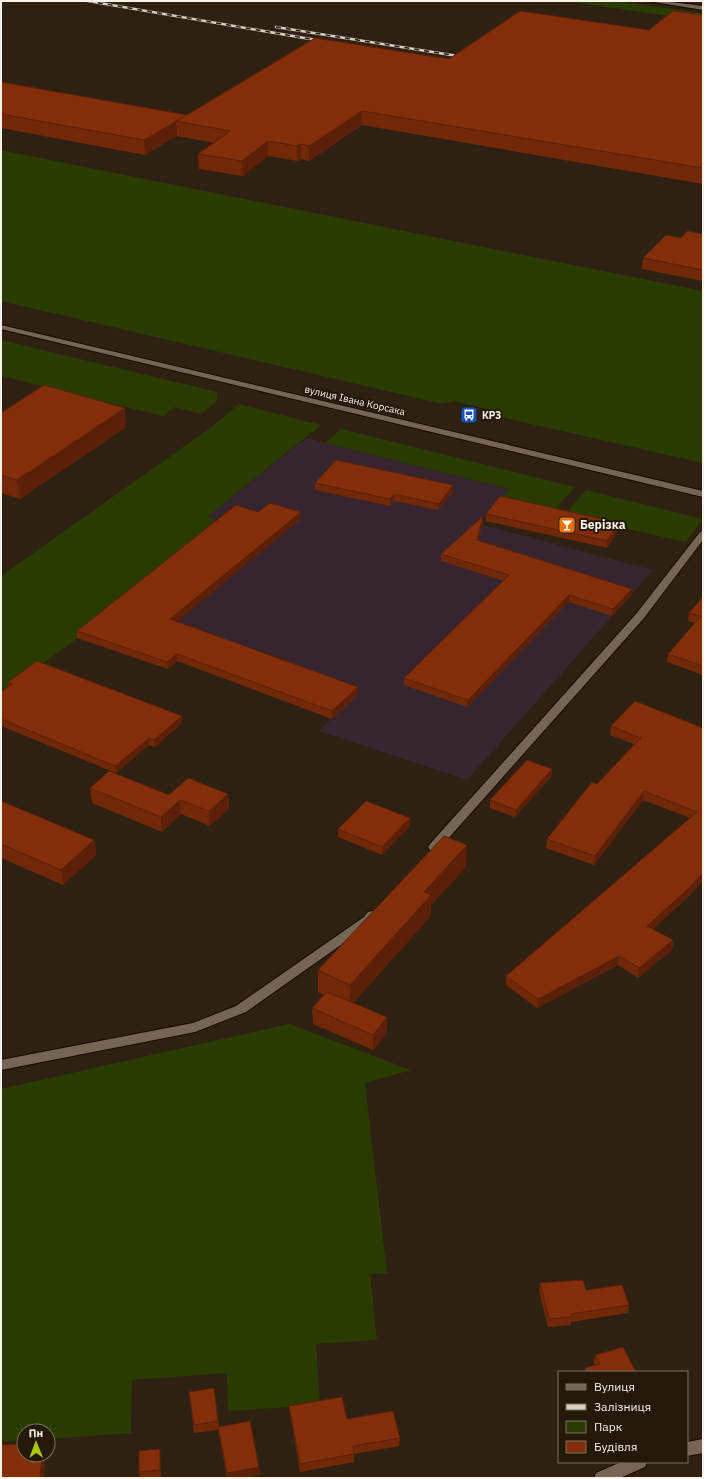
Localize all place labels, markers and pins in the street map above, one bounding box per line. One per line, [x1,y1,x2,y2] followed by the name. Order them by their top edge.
[459,405,479,425] bus stop icon: КРЗ
[482,409,501,422] place label: КРЗ
[557,515,577,535] bar icon: Берізка
[580,517,626,532] place label: Берізка

